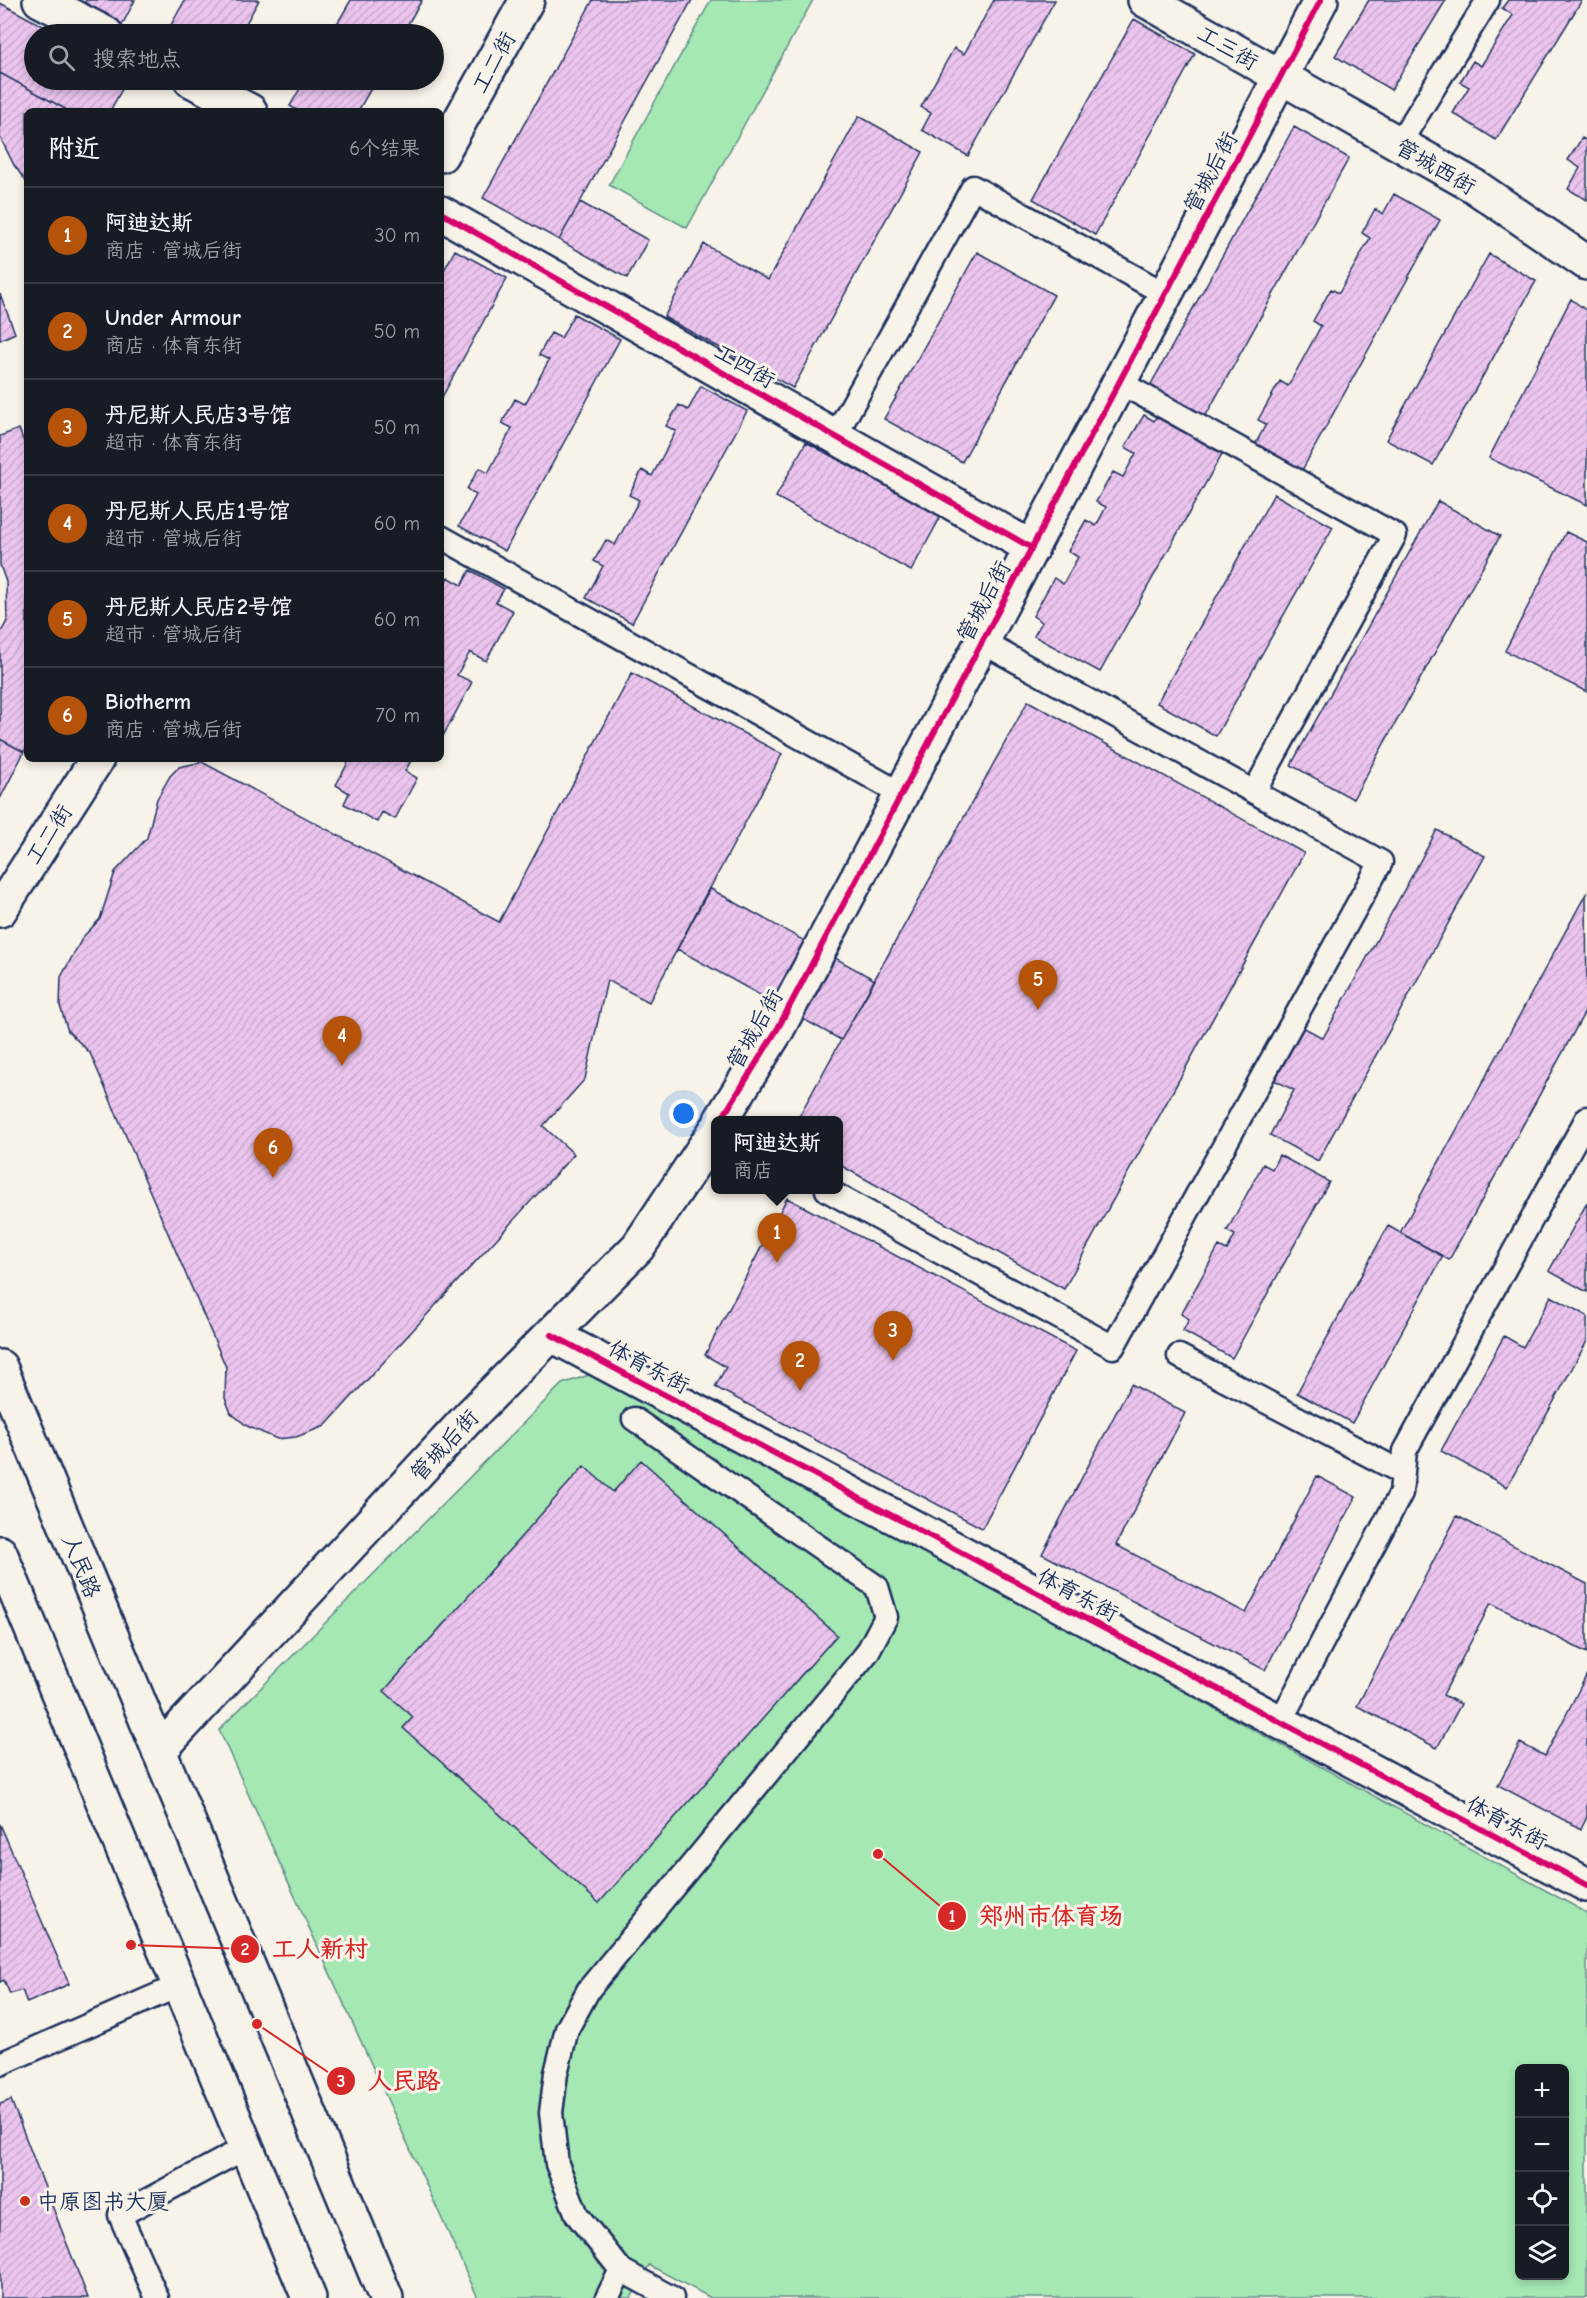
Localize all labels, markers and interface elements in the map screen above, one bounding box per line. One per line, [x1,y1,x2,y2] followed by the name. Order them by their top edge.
[1192,20,1263,76] street label: 工三街
[24,24,444,90] search box
[467,27,521,98] street label: 工二街
[45,41,78,74] icon: search
[93,46,181,72] text: 搜索地点
[1179,128,1243,217] street label: 管城后街
[48,134,100,164] text: 附近
[1391,134,1480,200] street label: 管城西街
[349,137,420,160] text: 6个结果
[105,210,193,236] text: 阿迪达斯
[64,224,71,247] text: 1
[374,224,420,247] text: 30 m
[105,239,242,262] text: 商店 · 管城后街
[105,305,241,331] text: Under Armour
[63,320,72,343] text: 2
[374,320,420,343] text: 50 m
[105,334,242,357] text: 商店 · 体育东街
[709,338,780,394] street label: 工四街
[105,402,292,428] text: 丹尼斯人民店3号馆
[63,416,72,439] text: 3
[374,416,420,439] text: 50 m
[105,431,242,454] text: 超市 · 体育东街
[105,498,290,524] text: 丹尼斯人民店1号馆
[63,512,72,535] text: 4
[374,512,420,535] text: 60 m
[105,527,242,550] text: 超市 · 管城后街
[952,557,1016,646] street label: 管城后街
[105,594,292,620] text: 丹尼斯人民店2号馆
[62,608,73,631] text: 5
[374,608,420,631] text: 60 m
[105,623,242,646] text: 超市 · 管城后街
[105,689,191,715] text: Biotherm
[62,704,73,727] text: 6
[375,704,420,727] text: 70 m
[105,718,242,741] text: 商店 · 管城后街
[20,800,78,869] street label: 工二街
[1018,960,1058,1010] pin: 5
[722,985,788,1074] street label: 管城后街
[322,1016,362,1066] pin: 4
[669,1099,698,1128] your location
[711,1116,843,1194] popup
[254,1128,292,1178] pin: 6
[733,1130,821,1156] text: 阿迪达斯
[733,1159,773,1182] text: 商店
[758,1214,796,1263] pin: 1
[874,1312,912,1361] pin: 3
[604,1335,693,1399] street label: 体育东街
[780,1342,820,1391] pin: 2
[405,1405,484,1487] street label: 管城后街
[57,1531,105,1602] street label: 人民路
[1033,1563,1122,1627] street label: 体育东街
[1462,1791,1551,1855] street label: 体育东街
[937,1895,1135,1937] callout: 郑州市体育场
[979,1902,1123,1930] text: 郑州市体育场
[948,1906,956,1927] text: 1
[230,1928,380,1970] callout: 工人新村
[272,1935,368,1963] text: 工人新村
[241,1939,250,1960] text: 2
[326,2060,452,2102] callout: 人民路
[1515,2064,1569,2280] map controls
[1515,2064,1569,2118] button: +
[368,2067,441,2095] text: 人民路
[337,2071,345,2092] text: 3
[1515,2118,1569,2172] button: −
[1515,2172,1569,2226] button: locate
[37,2189,169,2215] place label: 中原图书大厦
[18,2194,32,2208] marker: 中原图书大厦
[1515,2226,1569,2280] button: layers

